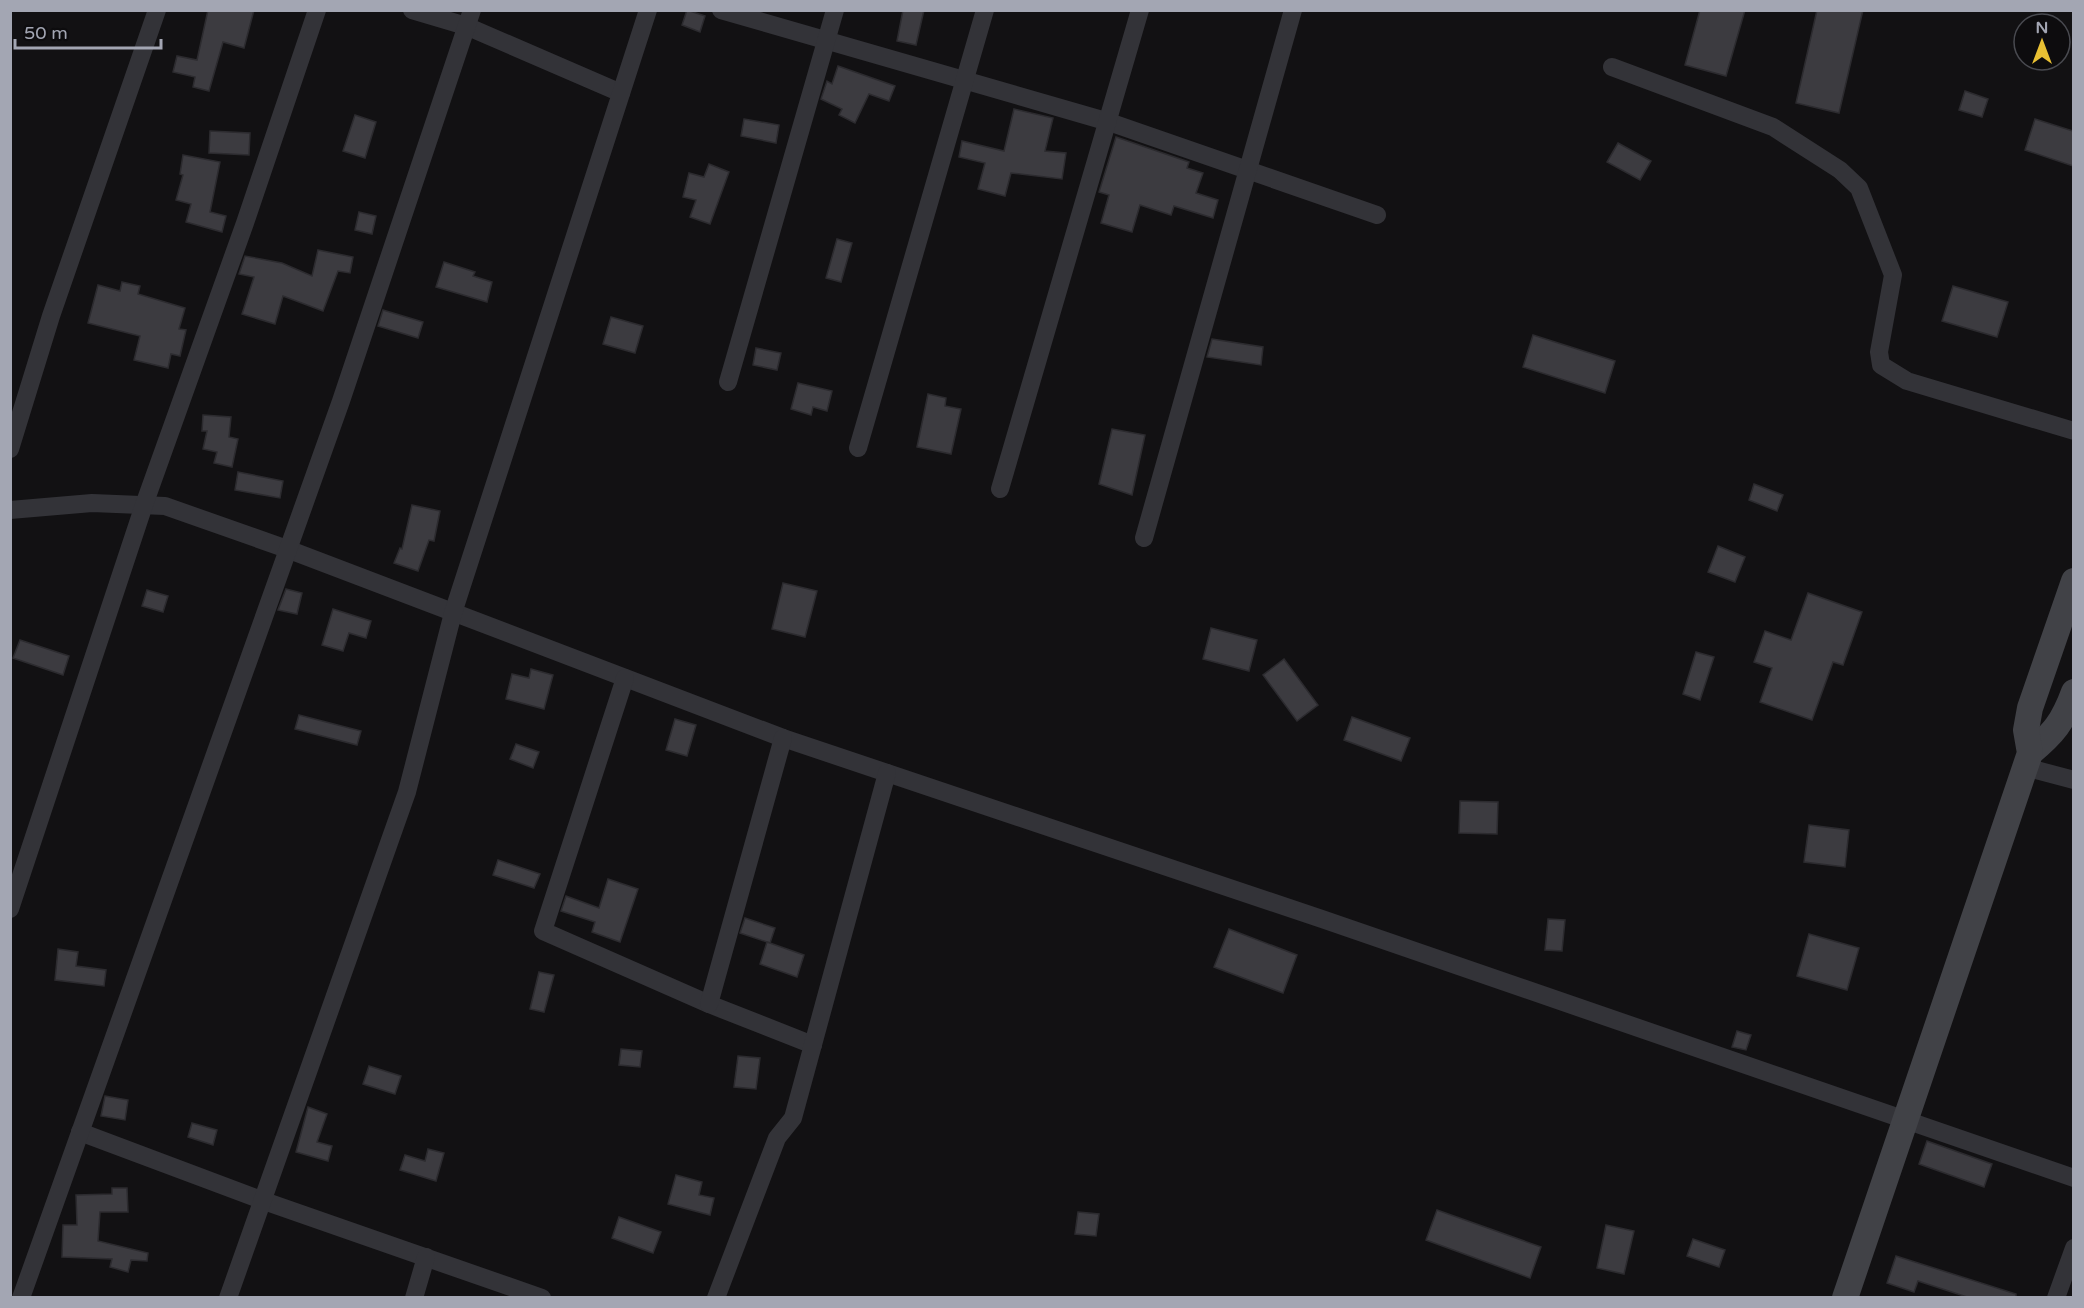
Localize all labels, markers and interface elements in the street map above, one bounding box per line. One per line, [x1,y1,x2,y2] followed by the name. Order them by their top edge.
[15,12,160,50] scale bar
[2012,12,2072,72] north arrow
[2036,18,2048,38] text: N
[24,22,68,44] text: 50 m

